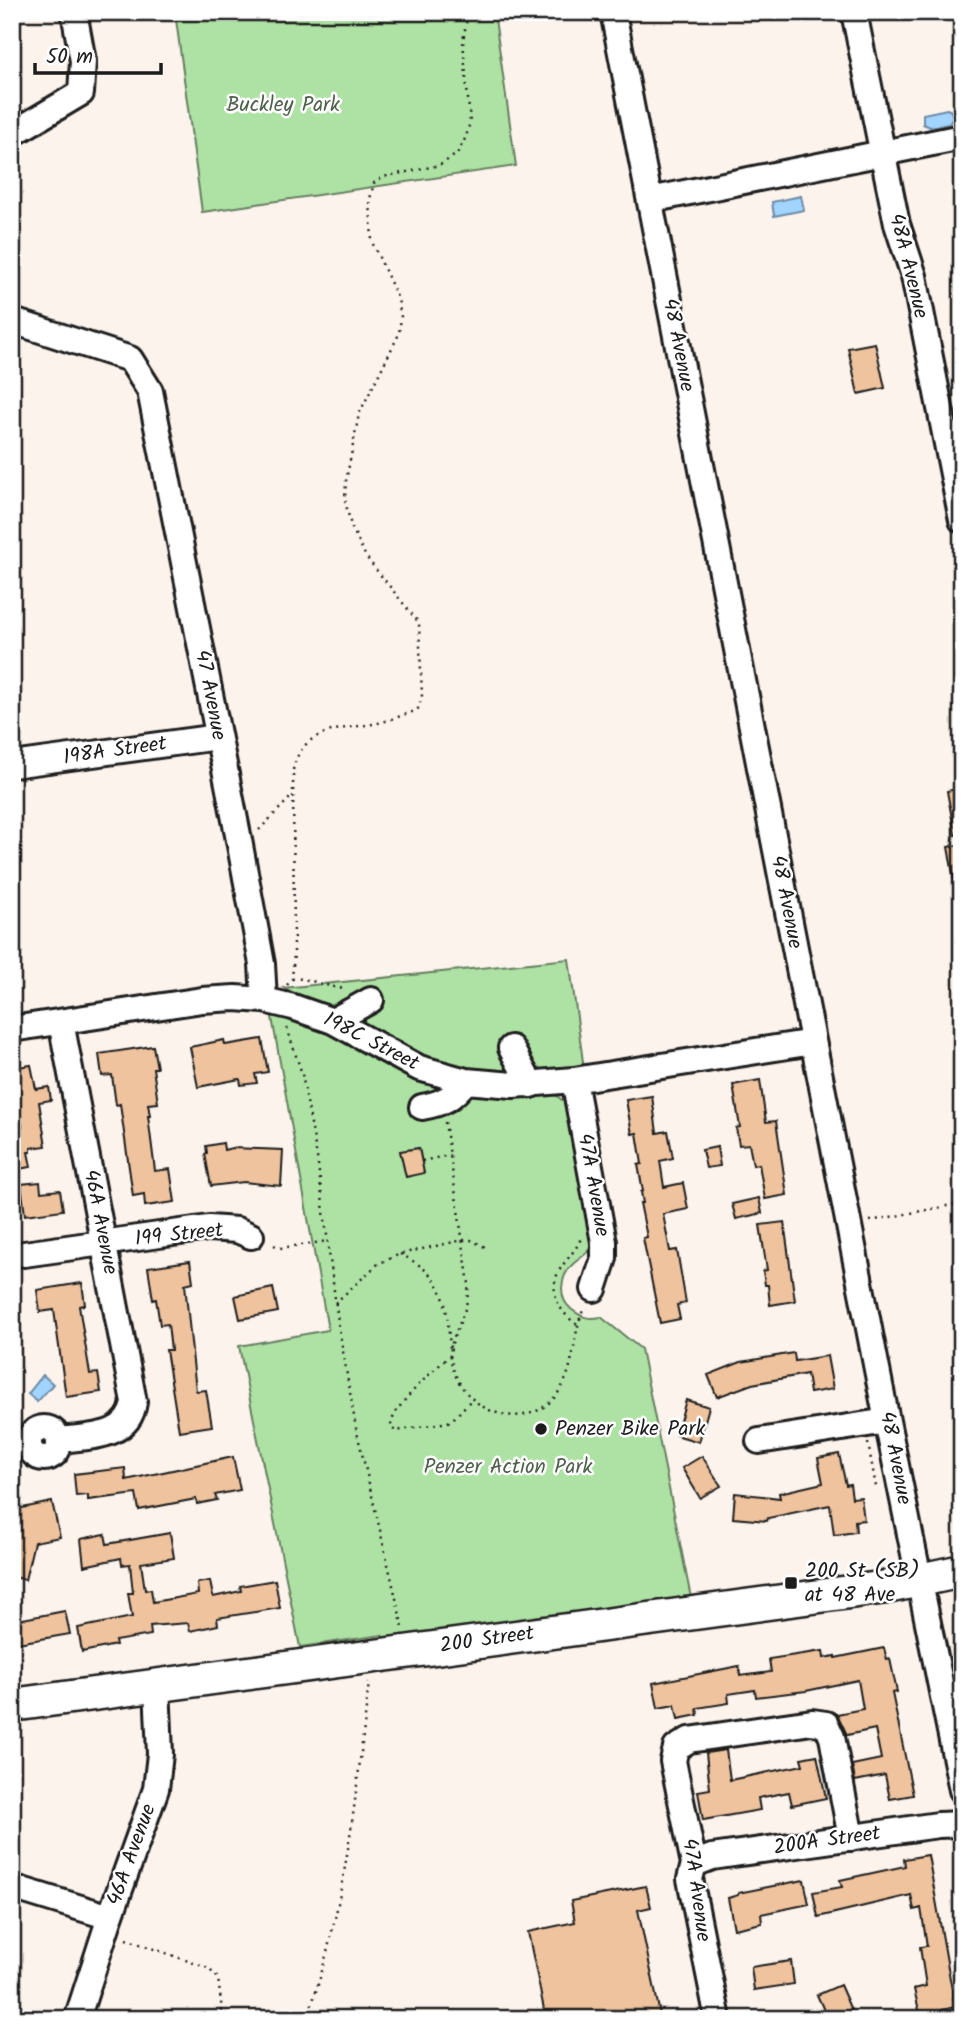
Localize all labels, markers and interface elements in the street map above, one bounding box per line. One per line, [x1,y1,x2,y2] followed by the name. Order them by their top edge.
[35,32,161,76] scale bar
[46,41,93,74] text: 50 m
[226,89,340,122] park label: Buckley Park
[879,210,937,323] street label: 48A Avenue
[653,295,703,395] street label: 48 Avenue
[185,647,235,744] street label: 47 Avenue
[61,727,170,775] street label: 198A Street
[761,852,811,952] street label: 48 Avenue
[317,1004,425,1081] street label: 198C Street
[568,1131,618,1240] street label: 47A Avenue
[74,1167,126,1278] street label: 46A Avenue
[133,1214,226,1256] street label: 199 Street
[870,1408,920,1508] street label: 48 Avenue
[555,1413,705,1446] place label: Penzer Bike Park
[533,1421,549,1437] marker: Penzer Bike Park
[424,1451,592,1484] park label: Penzer Action Park
[805,1555,920,1612] place label: 200 St (SB) at 48 Ave
[783,1575,799,1591] marker: 200 St (SB) at 48 Ave
[438,1617,537,1663] street label: 200 Street
[98,1799,166,1911] street label: 46A Avenue
[771,1817,883,1865] street label: 200A Street
[672,1836,720,1944] street label: 47A Avenue

